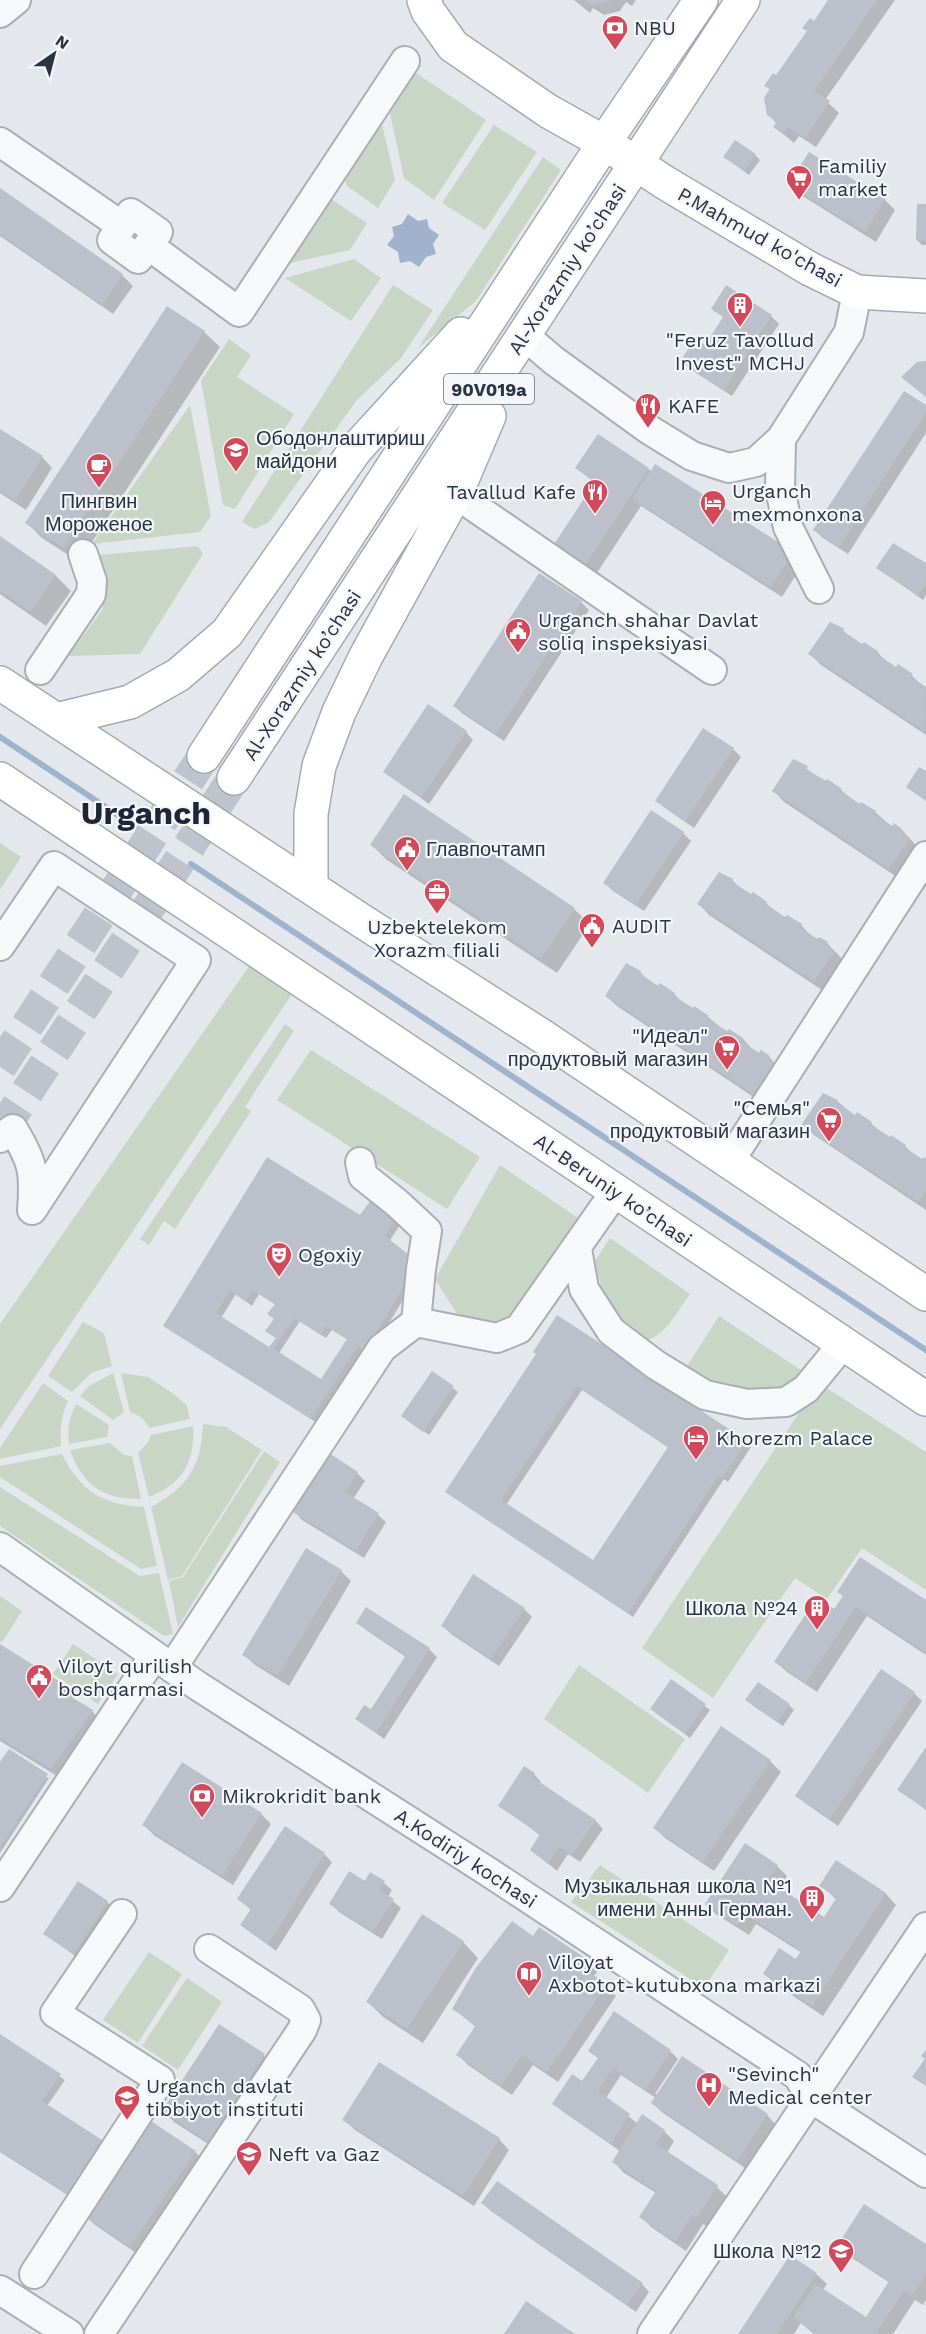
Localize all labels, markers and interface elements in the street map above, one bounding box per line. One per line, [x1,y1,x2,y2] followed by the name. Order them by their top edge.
[600,13,630,51] bank icon: NBU
[634,16,676,40] place label: NBU
[24,24,84,84] north arrow
[52,31,73,53] text: N
[818,154,888,201] place label: Familiy market
[784,163,814,201] supermarket icon: Familiy market
[503,179,631,359] street label: Al-Xorazmiy ko’chasi
[674,182,846,292] street label: P.Mahmud ko'chasi
[725,290,755,328] building icon: "Feruz Tavollud Invest" MCHJ
[666,328,814,375] place label: "Feruz Tavollud Invest" MCHJ
[444,374,534,404] road number: 90V019a
[633,391,663,429] restaurant icon: KAFE
[668,394,719,418] place label: KAFE
[256,426,425,473] place label: Ободонлаштириш майдони
[221,435,251,473] school or university icon: Ободонлаштириш майдони
[84,451,114,489] cafe icon: Пингвин Мороженое
[580,477,610,515] restaurant icon: Tavallud Kafe
[732,479,862,526] place label: Urganch mexmonxona
[446,480,576,504] place label: Tavallud Kafe
[698,488,728,526] hotel icon: Urganch mexmonxona
[45,489,153,536] place label: Пингвин Мороженое
[238,585,366,765] street label: Al-Xorazmiy ko’chasi
[538,608,759,655] place label: Urganch shahar Davlat soliq inspeksiyasi
[503,616,533,654] public building icon: Urganch shahar Davlat soliq inspeksiyasi
[81,794,211,832] district label: Urganch
[392,834,422,872] public building icon: Главпочтамп
[426,837,546,861] place label: Главпочтамп
[422,877,452,915] office icon: Uzbektelekom Xorazm filiali
[577,911,607,949] public building icon: AUDIT
[612,914,671,938] place label: AUDIT
[367,915,507,962] place label: Uzbektelekom Xorazm filiali
[508,1024,708,1071] place label: "Идеал" продуктовый магазин
[712,1033,742,1071] supermarket icon: "Идеал" продуктовый магазин
[610,1096,810,1143] place label: "Семья" продуктовый магазин
[814,1105,844,1143] supermarket icon: "Семья" продуктовый магазин
[529,1128,697,1252] street label: Al-Beruniy ko’chasi
[264,1240,294,1278] theatre icon: Ogoxiy
[298,1243,362,1267] place label: Ogoxiy
[681,1423,711,1461] hotel icon: Khorezm Palace
[716,1426,873,1450] place label: Khorezm Palace
[802,1593,832,1631] building icon: Школа №24
[685,1596,798,1620] place label: Школа №24
[58,1654,192,1701] place label: Viloyt qurilish boshqarmasi
[24,1662,54,1700] public building icon: Viloyt qurilish boshqarmasi
[187,1781,217,1819] bank icon: Mikrokridit bank
[222,1784,381,1808] place label: Mikrokridit bank
[390,1803,542,1913] street label: A.Kodiriy kochasi
[564,1874,792,1921] place label: Музыкальная школа №1 имени Анны Герман.
[797,1883,827,1921] building icon: Музыкальная школа №1 имени Анны Герман.
[548,1950,821,1997] place label: Viloyat Axbotot-kutubxona markazi
[514,1959,544,1997] library icon: Viloyat Axbotot-kutubxona markazi
[728,2062,872,2109] place label: "Sevinch" Medical center
[694,2070,724,2108] hospital icon: "Sevinch" Medical center
[146,2074,304,2121] place label: Urganch davlat tibbiyot instituti
[112,2083,142,2121] school or university icon: Urganch davlat tibbiyot instituti
[234,2139,264,2177] school or university icon: Neft va Gaz
[268,2142,380,2166] place label: Neft va Gaz
[826,2236,856,2274] school or university icon: Школа №12
[713,2239,822,2263] place label: Школа №12

